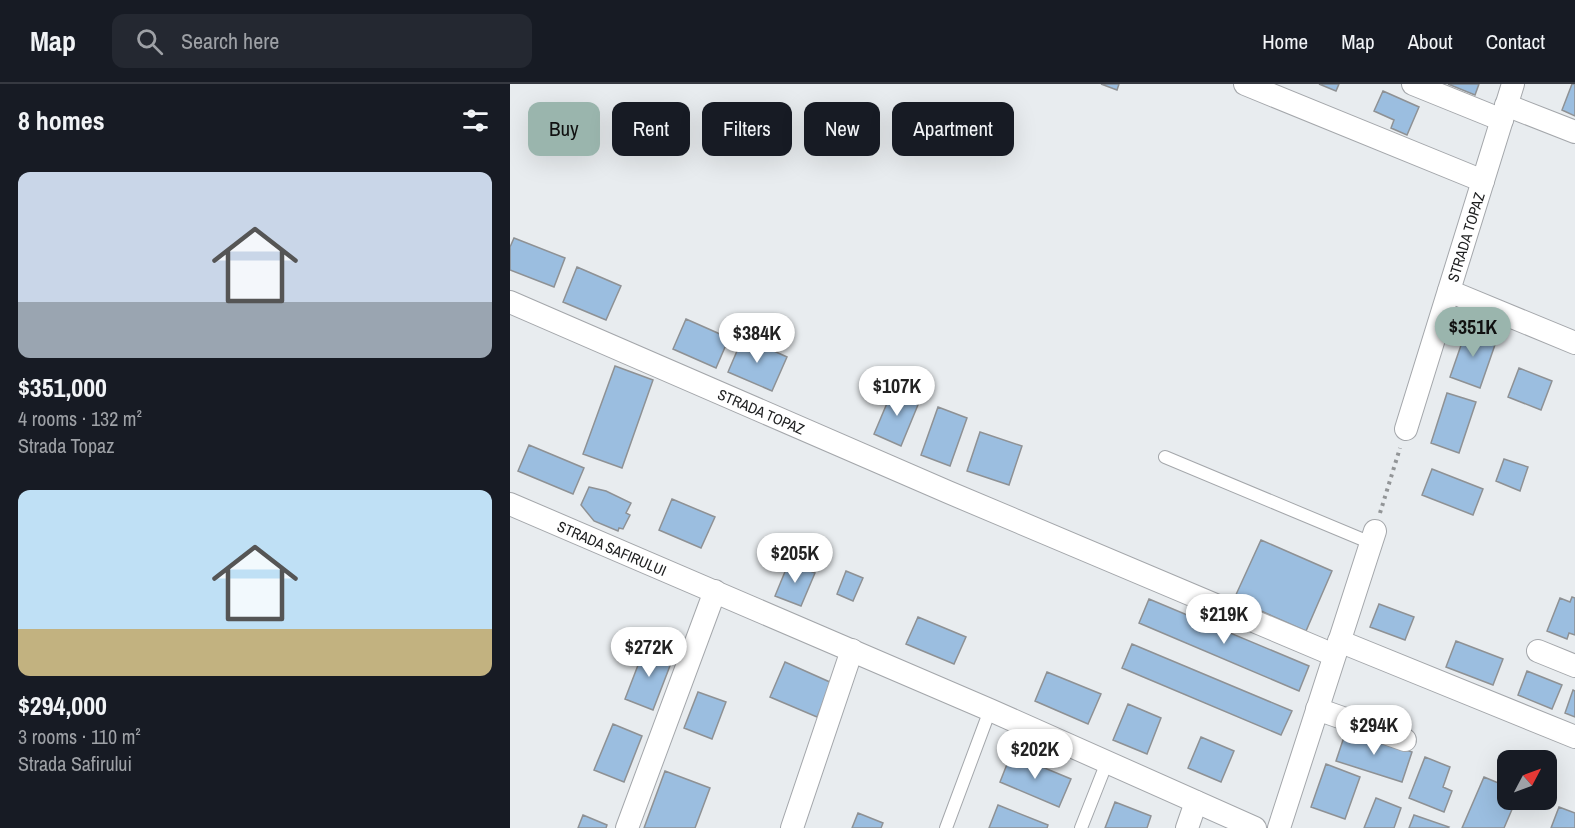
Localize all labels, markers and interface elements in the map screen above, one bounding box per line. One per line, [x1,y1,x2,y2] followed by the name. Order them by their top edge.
[112,14,532,68] search box
[30,22,76,60] text: Map
[133,25,166,58] icon: search
[181,26,279,56] text: Search here
[1262,27,1308,56] text: Home
[1341,27,1375,56] text: Map
[1408,27,1453,56] text: About
[1486,27,1545,56] text: Contact
[528,102,600,156] chip: Buy
[612,102,690,156] chip: Rent
[702,102,792,156] chip: Filters
[804,102,880,156] chip: New
[892,102,1014,156] chip: Apartment
[18,103,105,138] text: 8 homes
[459,104,492,137] icon: filters
[1442,189,1489,284] street label: STRADA TOPAZ
[201,211,309,319] icon: home
[1431,307,1515,358] pin: $351K
[715,313,799,364] pin: $384K
[1449,313,1497,340] text: $351K
[733,319,781,346] text: $384K
[855,366,939,417] pin: $107K
[18,370,107,405] text: $351,000
[873,372,921,399] text: $107K
[715,383,808,439] street label: STRADA TOPAZ
[18,405,142,432] text: 4 rooms · 132 m²
[18,432,114,459] text: Strada Topaz
[554,515,670,580] street label: STRADA SAFIRULUI
[201,529,309,637] icon: home
[753,533,837,584] pin: $205K
[771,539,819,566] text: $205K
[1182,594,1266,645] pin: $219K
[1200,600,1248,627] text: $219K
[607,627,691,678] pin: $272K
[625,633,673,660] text: $272K
[18,688,107,723] text: $294,000
[1332,705,1416,756] pin: $294K
[1350,711,1398,738] text: $294K
[18,723,141,750] text: 3 rooms · 110 m²
[993,729,1077,780] pin: $202K
[1011,735,1059,762] text: $202K
[18,750,132,777] text: Strada Safirului
[1497,750,1557,810] north arrow
[1497,750,1557,810] map controls

